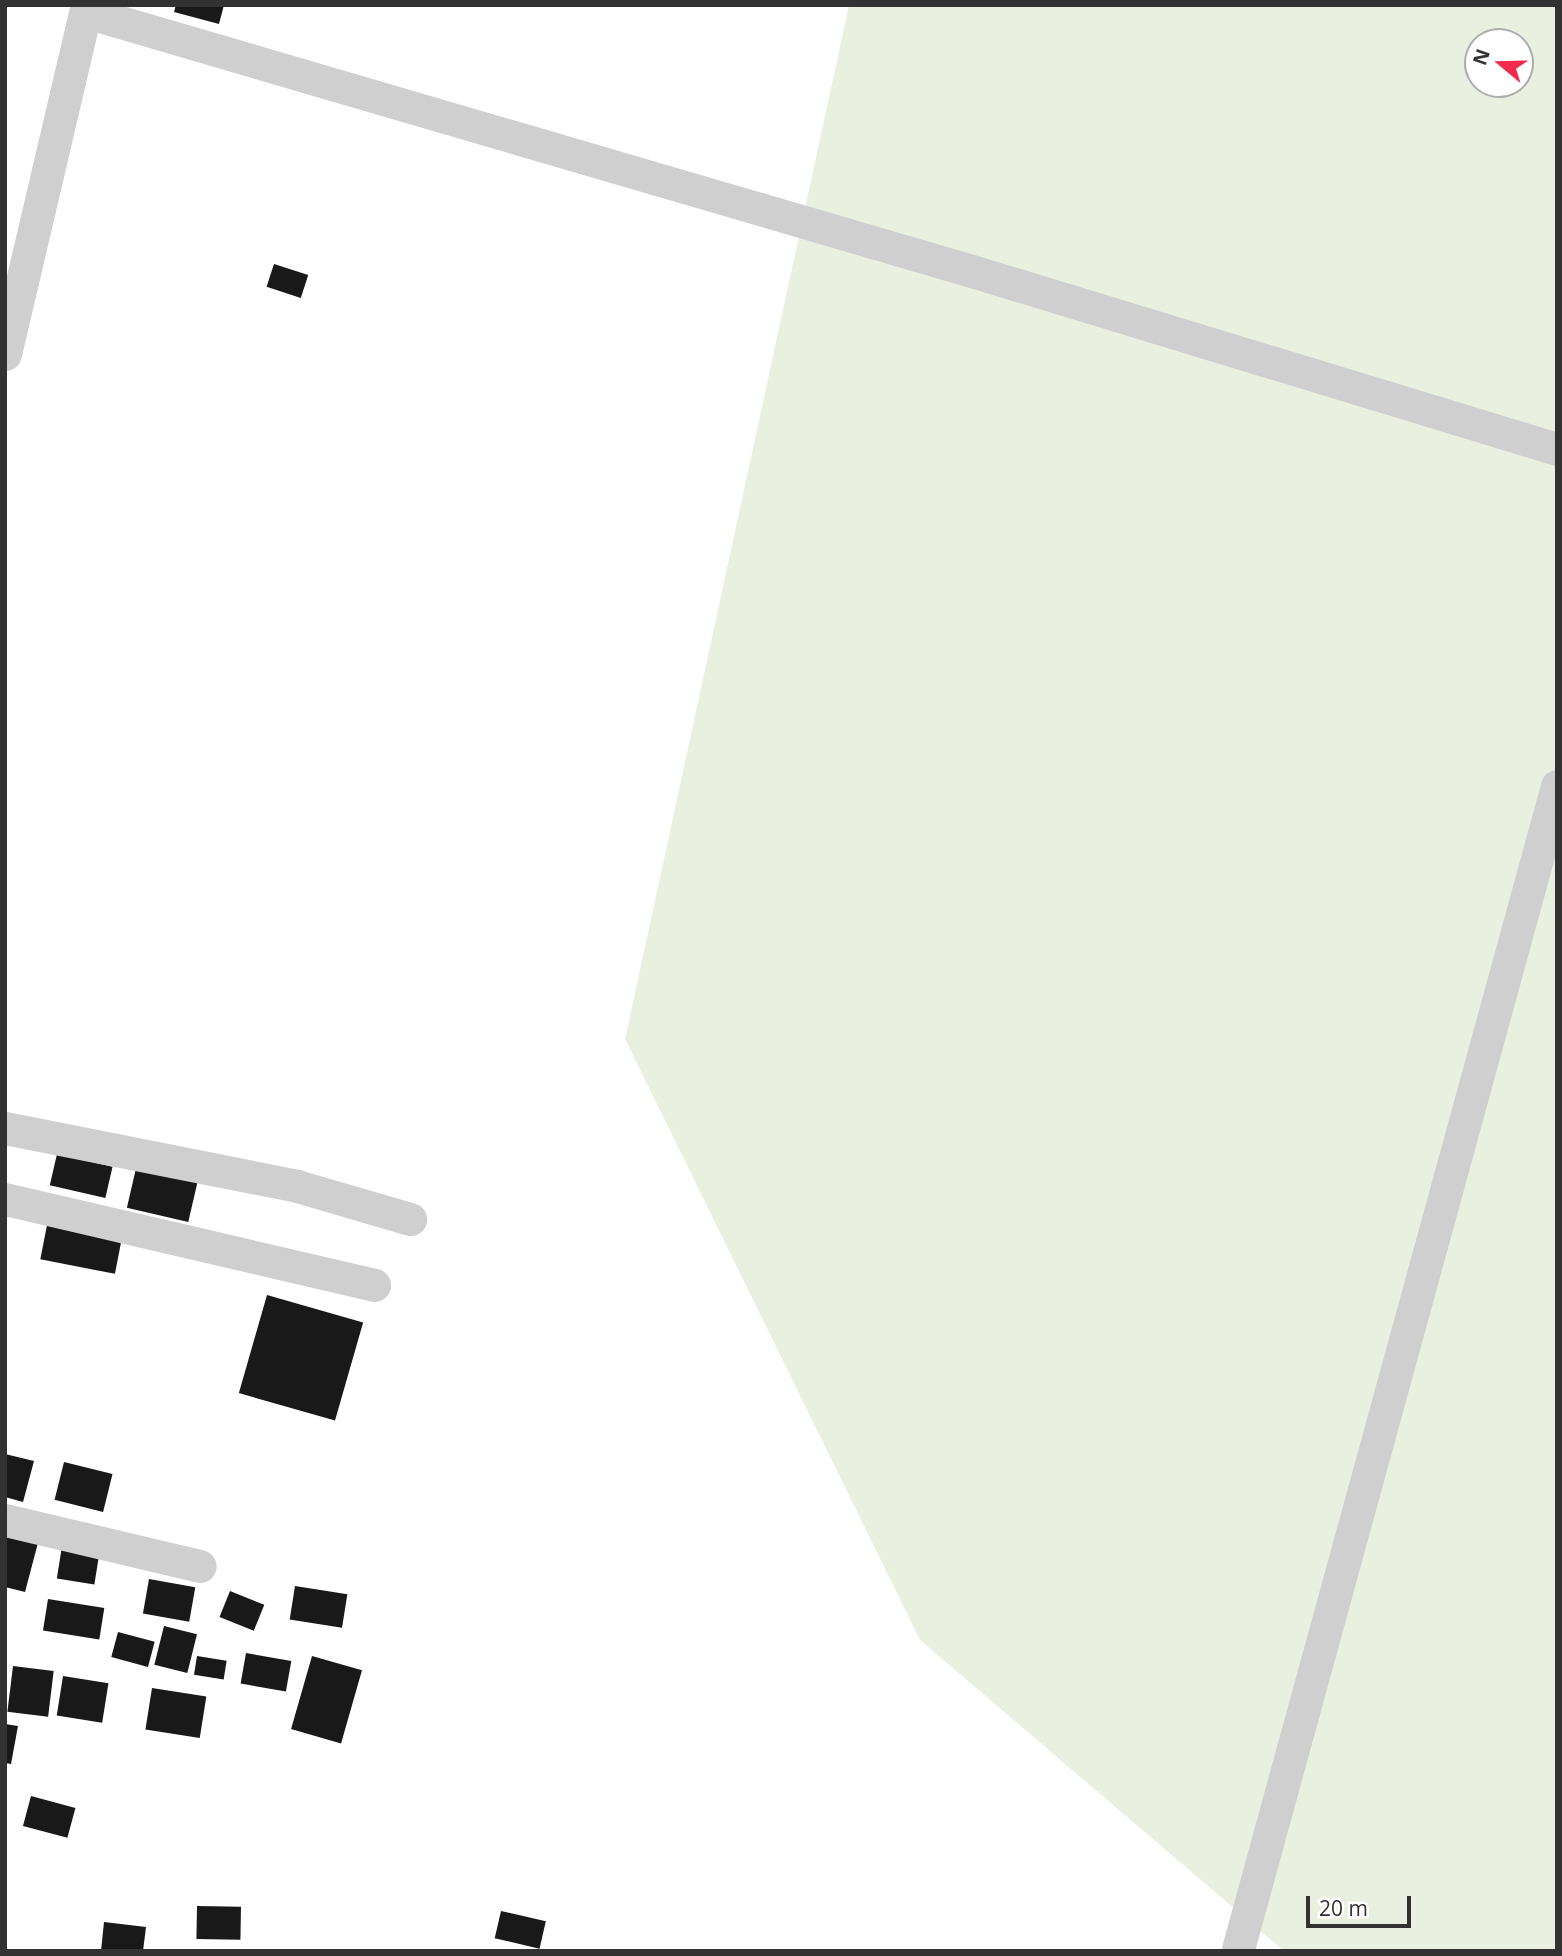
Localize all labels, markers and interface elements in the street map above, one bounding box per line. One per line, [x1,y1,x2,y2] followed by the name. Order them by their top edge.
[1464,28,1534,98] north arrow
[1466,45,1496,68] text: N
[1310,1882,1415,1926] scale bar
[1319,1894,1368,1922] text: 20 m

